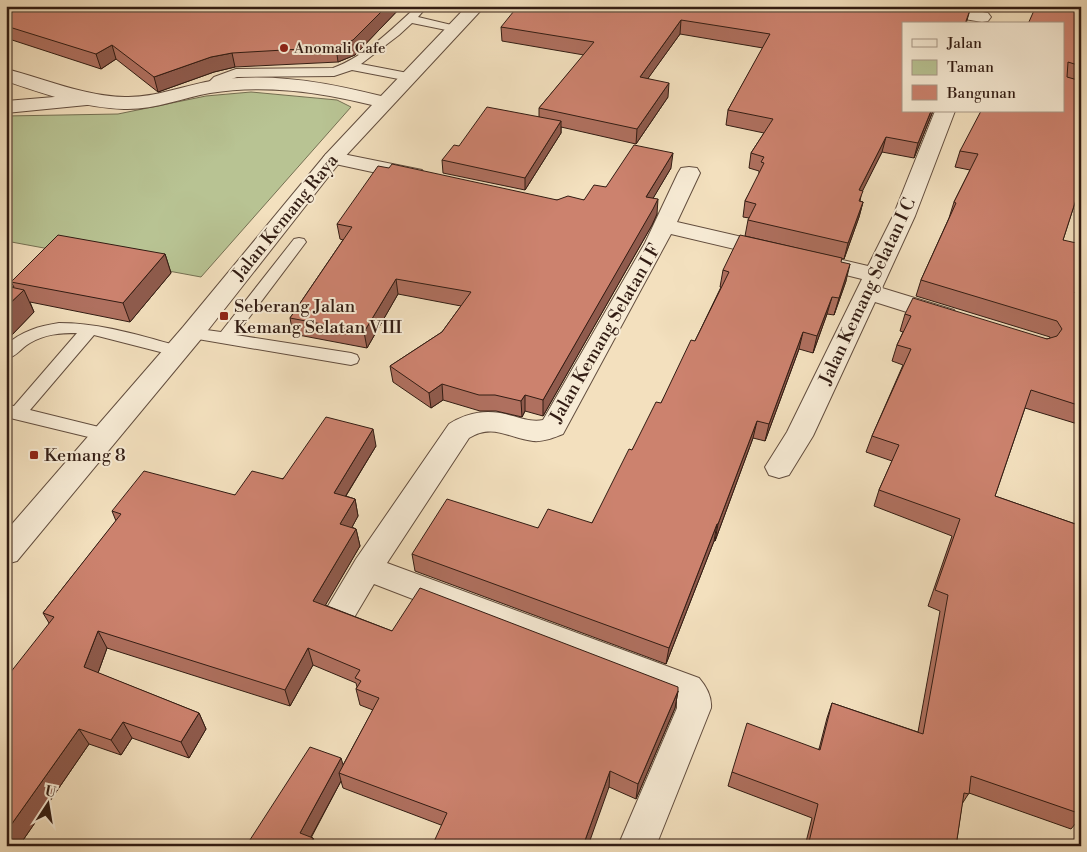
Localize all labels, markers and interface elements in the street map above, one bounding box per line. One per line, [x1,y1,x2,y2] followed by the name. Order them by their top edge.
[902,22,1064,112] legend
[946,34,982,53] text: Jalan
[293,39,385,58] place label: Anomali Cafe
[278,42,290,54] marker: Anomali Cafe
[947,58,994,77] text: Taman
[946,84,1016,103] text: Bangunan
[227,149,344,286] street label: Jalan Kemang Raya
[814,194,921,389] street label: Jalan Kemang Selatan I C
[544,240,666,428] street label: Jalan Kemang Selatan I F
[234,295,402,339] place label: Seberang Jalan Kemang Selatan VIII
[218,310,230,322] marker: Seberang Jalan Kemang Selatan VIII
[44,444,126,467] place label: Kemang 8
[28,449,40,461] marker: Kemang 8
[22,780,72,830] north arrow
[43,782,58,802] text: U

